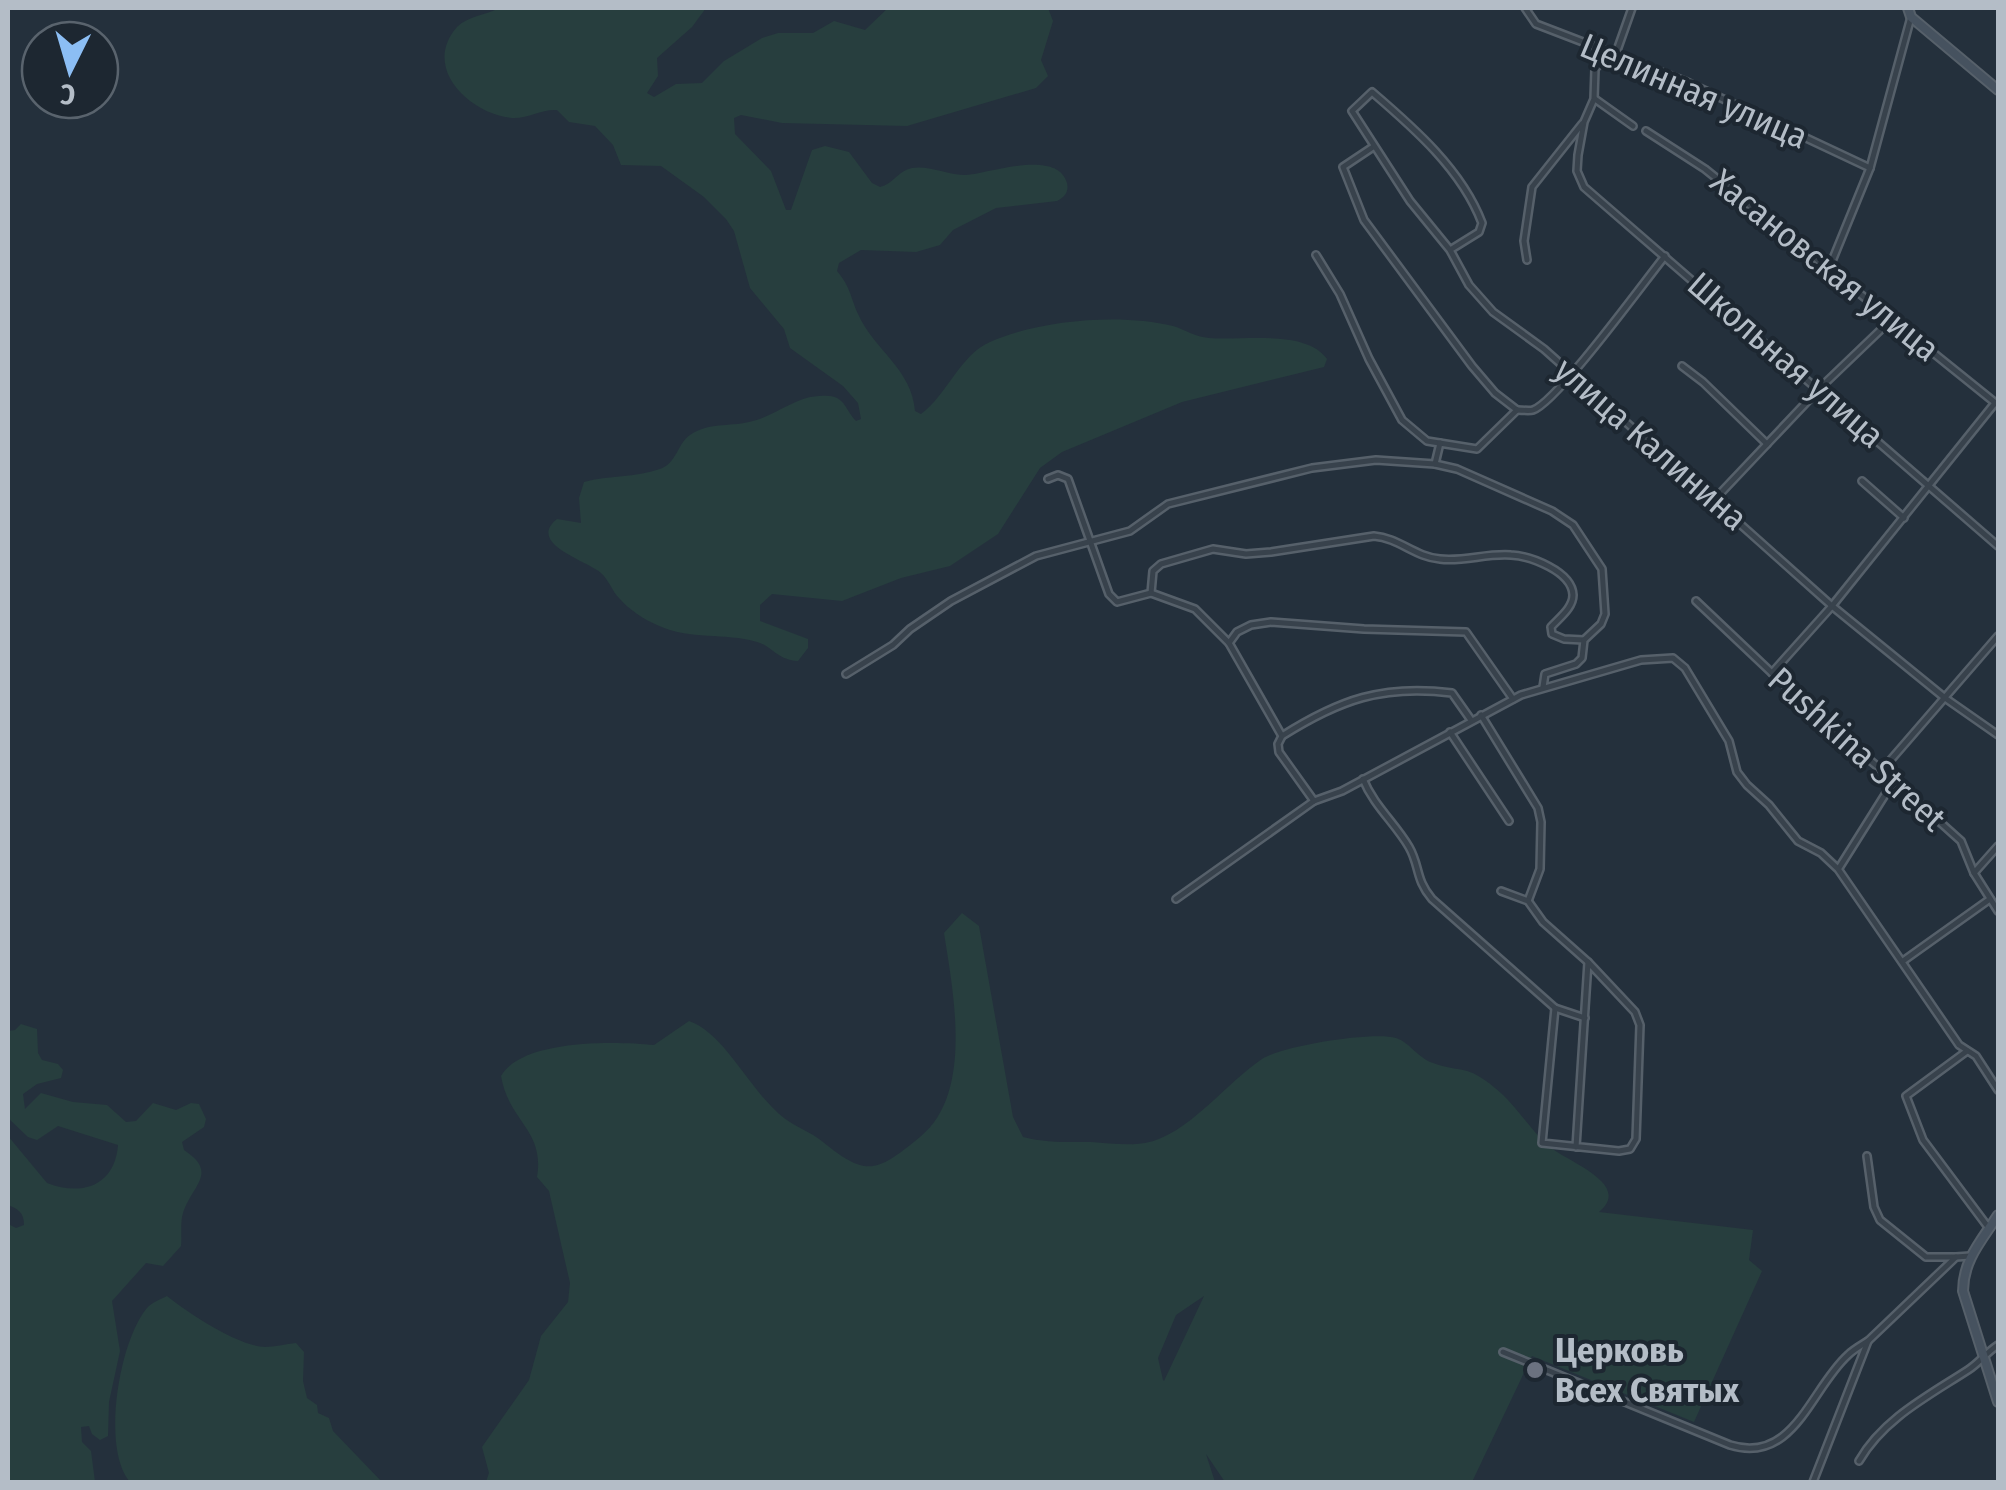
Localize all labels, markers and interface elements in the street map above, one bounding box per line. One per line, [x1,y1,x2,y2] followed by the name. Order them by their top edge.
[20,20,120,120] north arrow
[1574,24,1814,158] street label: Целинная улица
[59,77,77,111] text: С
[1702,160,1948,370] street label: Хасановская улица
[1679,263,1893,457] street label: Школьная улица
[1546,349,1756,539] street label: улица Калинина
[1760,658,1955,840] street label: Pushkina Street
[1555,1329,1740,1411] place label: Церковь Всех Святых
[1524,1359,1546,1381] marker: Церковь Всех Святых

